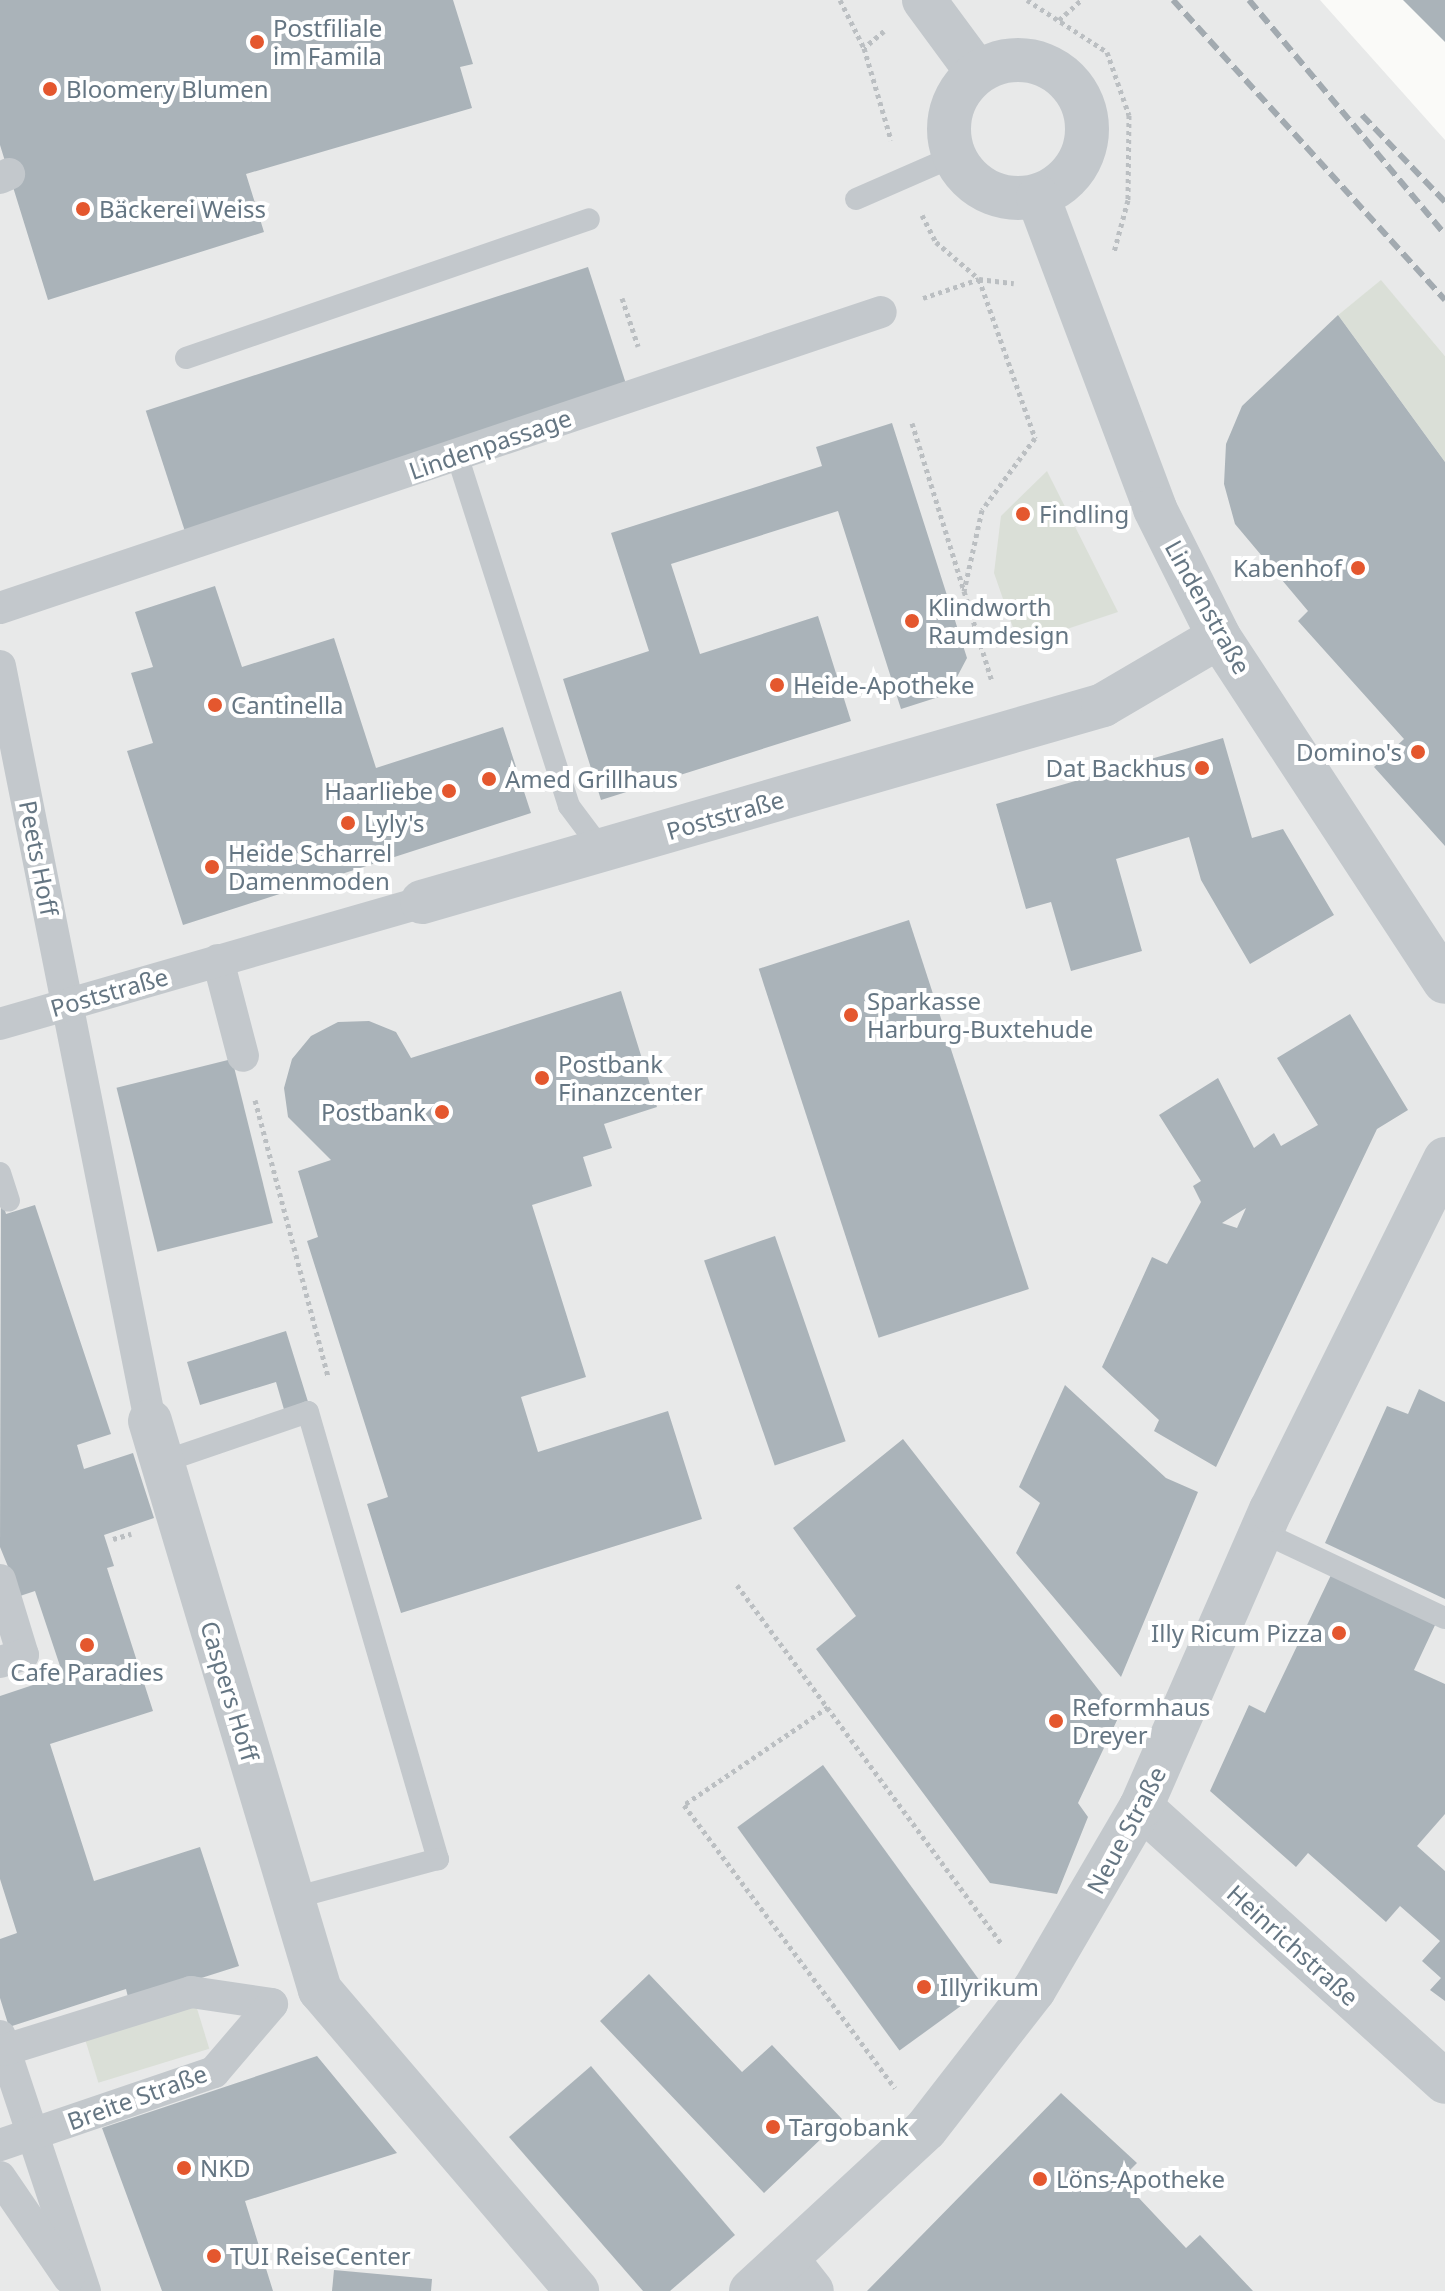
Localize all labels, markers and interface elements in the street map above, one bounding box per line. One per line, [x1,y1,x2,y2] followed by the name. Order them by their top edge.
[273,14,382,70] place label: Postfiliale im Famila
[248,33,266,51] marker: Postfiliale im Famila
[66,75,269,103] place label: Bloomery Blumen
[41,80,59,98] marker: Bloomery Blumen
[99,195,266,223] place label: Bäckerei Weiss
[74,200,92,218] marker: Bäckerei Weiss
[405,403,575,485] street label: Lindenpassage
[1039,500,1129,528] place label: Findling
[1014,505,1032,523] marker: Findling
[1159,535,1257,679] street label: Lindenstraße
[1233,554,1342,582] place label: Kabenhof
[1349,559,1367,577] marker: Kabenhof
[928,593,1069,649] place label: Klindworth Raumdesign
[903,612,921,630] marker: Klindworth Raumdesign
[793,671,975,699] place label: Heide-Apotheke
[768,676,786,694] marker: Heide-Apotheke
[231,691,344,719] place label: Cantinella
[206,696,224,714] marker: Cantinella
[1296,738,1402,766] place label: Domino's
[1409,743,1427,761] marker: Domino's
[1046,754,1186,782] place label: Dat Backhus
[1193,759,1211,777] marker: Dat Backhus
[505,765,678,793] place label: Amed Grillhaus
[480,770,498,788] marker: Amed Grillhaus
[324,777,433,805] place label: Haarliebe
[440,782,458,800] marker: Haarliebe
[663,784,787,846] street label: Poststraße
[14,798,64,918] street label: Peets Hoff
[364,809,424,837] place label: Lyly's
[339,814,357,832] marker: Lyly's
[228,839,392,895] place label: Heide Scharrel Damenmoden
[203,858,221,876] marker: Heide Scharrel Damenmoden
[47,961,171,1023] street label: Poststraße
[867,987,1093,1043] place label: Sparkasse Harburg-Buxtehude
[842,1006,860,1024] marker: Sparkasse Harburg-Buxtehude
[558,1050,703,1106] place label: Postbank Finanzcenter
[533,1069,551,1087] marker: Postbank Finanzcenter
[321,1098,426,1126] place label: Postbank
[433,1103,451,1121] marker: Postbank
[195,1618,265,1764] street label: Caspers Hoff
[1151,1619,1323,1647] place label: Illy Ricum Pizza
[1330,1624,1348,1642] marker: Illy Ricum Pizza
[78,1636,96,1654] marker: Cafe Paradies
[10,1658,164,1686] place label: Cafe Paradies
[1072,1693,1210,1749] place label: Reformhaus Dreyer
[1047,1712,1065,1730] marker: Reformhaus Dreyer
[1080,1762,1172,1898] street label: Neue Straße
[1221,1879,1365,2011] street label: Heinrichstraße
[940,1973,1039,2001] place label: Illyrikum
[915,1978,933,1996] marker: Illyrikum
[63,2058,211,2136] street label: Breite Straße
[789,2113,909,2141] place label: Targobank
[764,2118,782,2136] marker: Targobank
[200,2154,251,2182] place label: NKD
[175,2159,193,2177] marker: NKD
[1056,2165,1225,2193] place label: Löns-Apotheke
[1031,2170,1049,2188] marker: Löns-Apotheke
[230,2242,411,2270] place label: TUI ReiseCenter
[205,2247,223,2265] marker: TUI ReiseCenter

